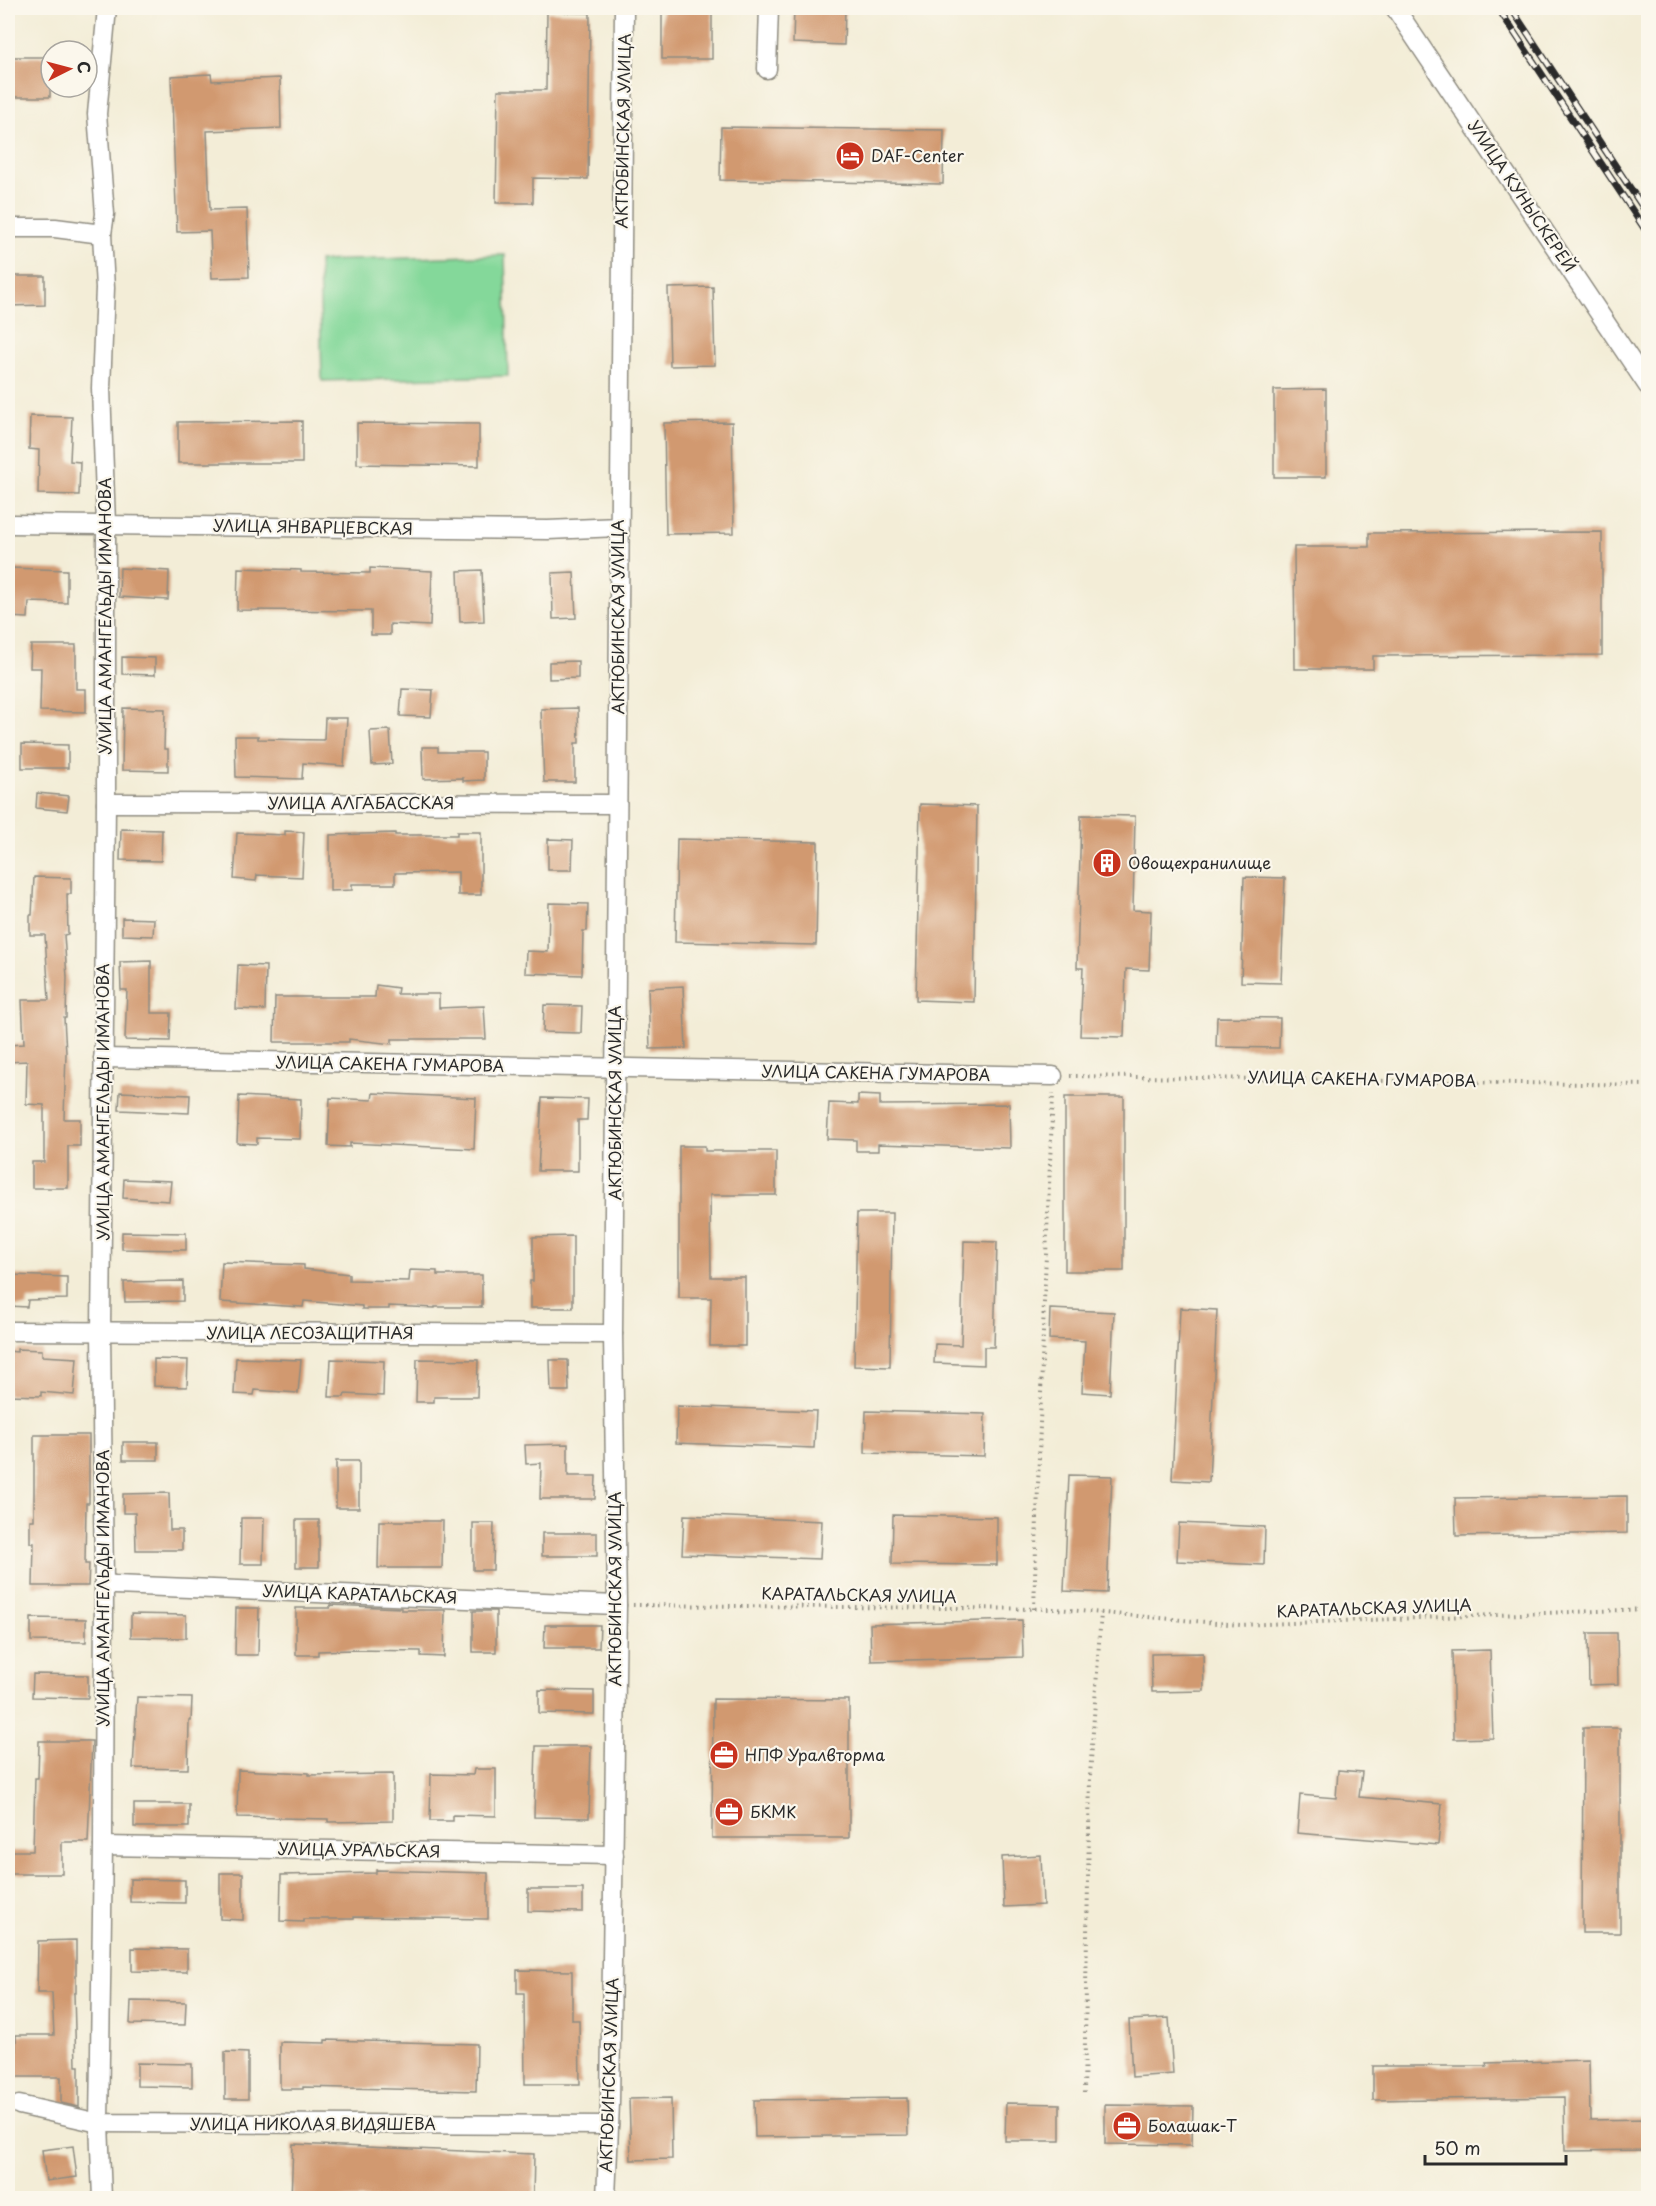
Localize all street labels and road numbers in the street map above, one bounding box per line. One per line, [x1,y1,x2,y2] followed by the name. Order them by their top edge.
[608,33,636,229] street label: АКТЮБИНСКАЯ УЛИЦА
[1463,115,1583,276] street label: УЛИЦА КУНЫСКЕРЕЙ
[92,477,116,755] street label: УЛИЦА АМАНГЕЛЬДЫ ИМАНОВА
[213,512,413,540] street label: УЛИЦА ЯНВАРЦЕВСКАЯ
[605,519,629,715] street label: АКТЮБИНСКАЯ УЛИЦА
[268,790,454,814] street label: УЛИЦА АЛГАБАССКАЯ
[90,963,114,1241] street label: УЛИЦА АМАНГЕЛЬДЫ ИМАНОВА
[602,1005,626,1201] street label: АКТЮБИНСКАЯ УЛИЦА
[276,1049,505,1077] street label: УЛИЦА САКЕНА ГУМАРОВА
[762,1058,991,1086] street label: УЛИЦА САКЕНА ГУМАРОВА
[1248,1064,1477,1092] street label: УЛИЦА САКЕНА ГУМАРОВА
[207,1320,413,1344] street label: УЛИЦА ЛЕСОЗАЩИТНАЯ
[90,1449,114,1727] street label: УЛИЦА АМАНГЕЛЬДЫ ИМАНОВА
[602,1491,626,1687] street label: АКТЮБИНСКАЯ УЛИЦА
[262,1578,458,1608] street label: УЛИЦА КАРАТАЛЬСКАЯ
[761,1580,957,1608] street label: КАРАТАЛЬСКАЯ УЛИЦА
[1276,1592,1472,1622] street label: КАРАТАЛЬСКАЯ УЛИЦА
[278,1836,441,1862] street label: УЛИЦА УРАЛЬСКАЯ
[593,1977,623,2173] street label: АКТЮБИНСКАЯ УЛИЦА
[190,2111,436,2135] street label: УЛИЦА НИКОЛАЯ ВИДЯШЕВА

